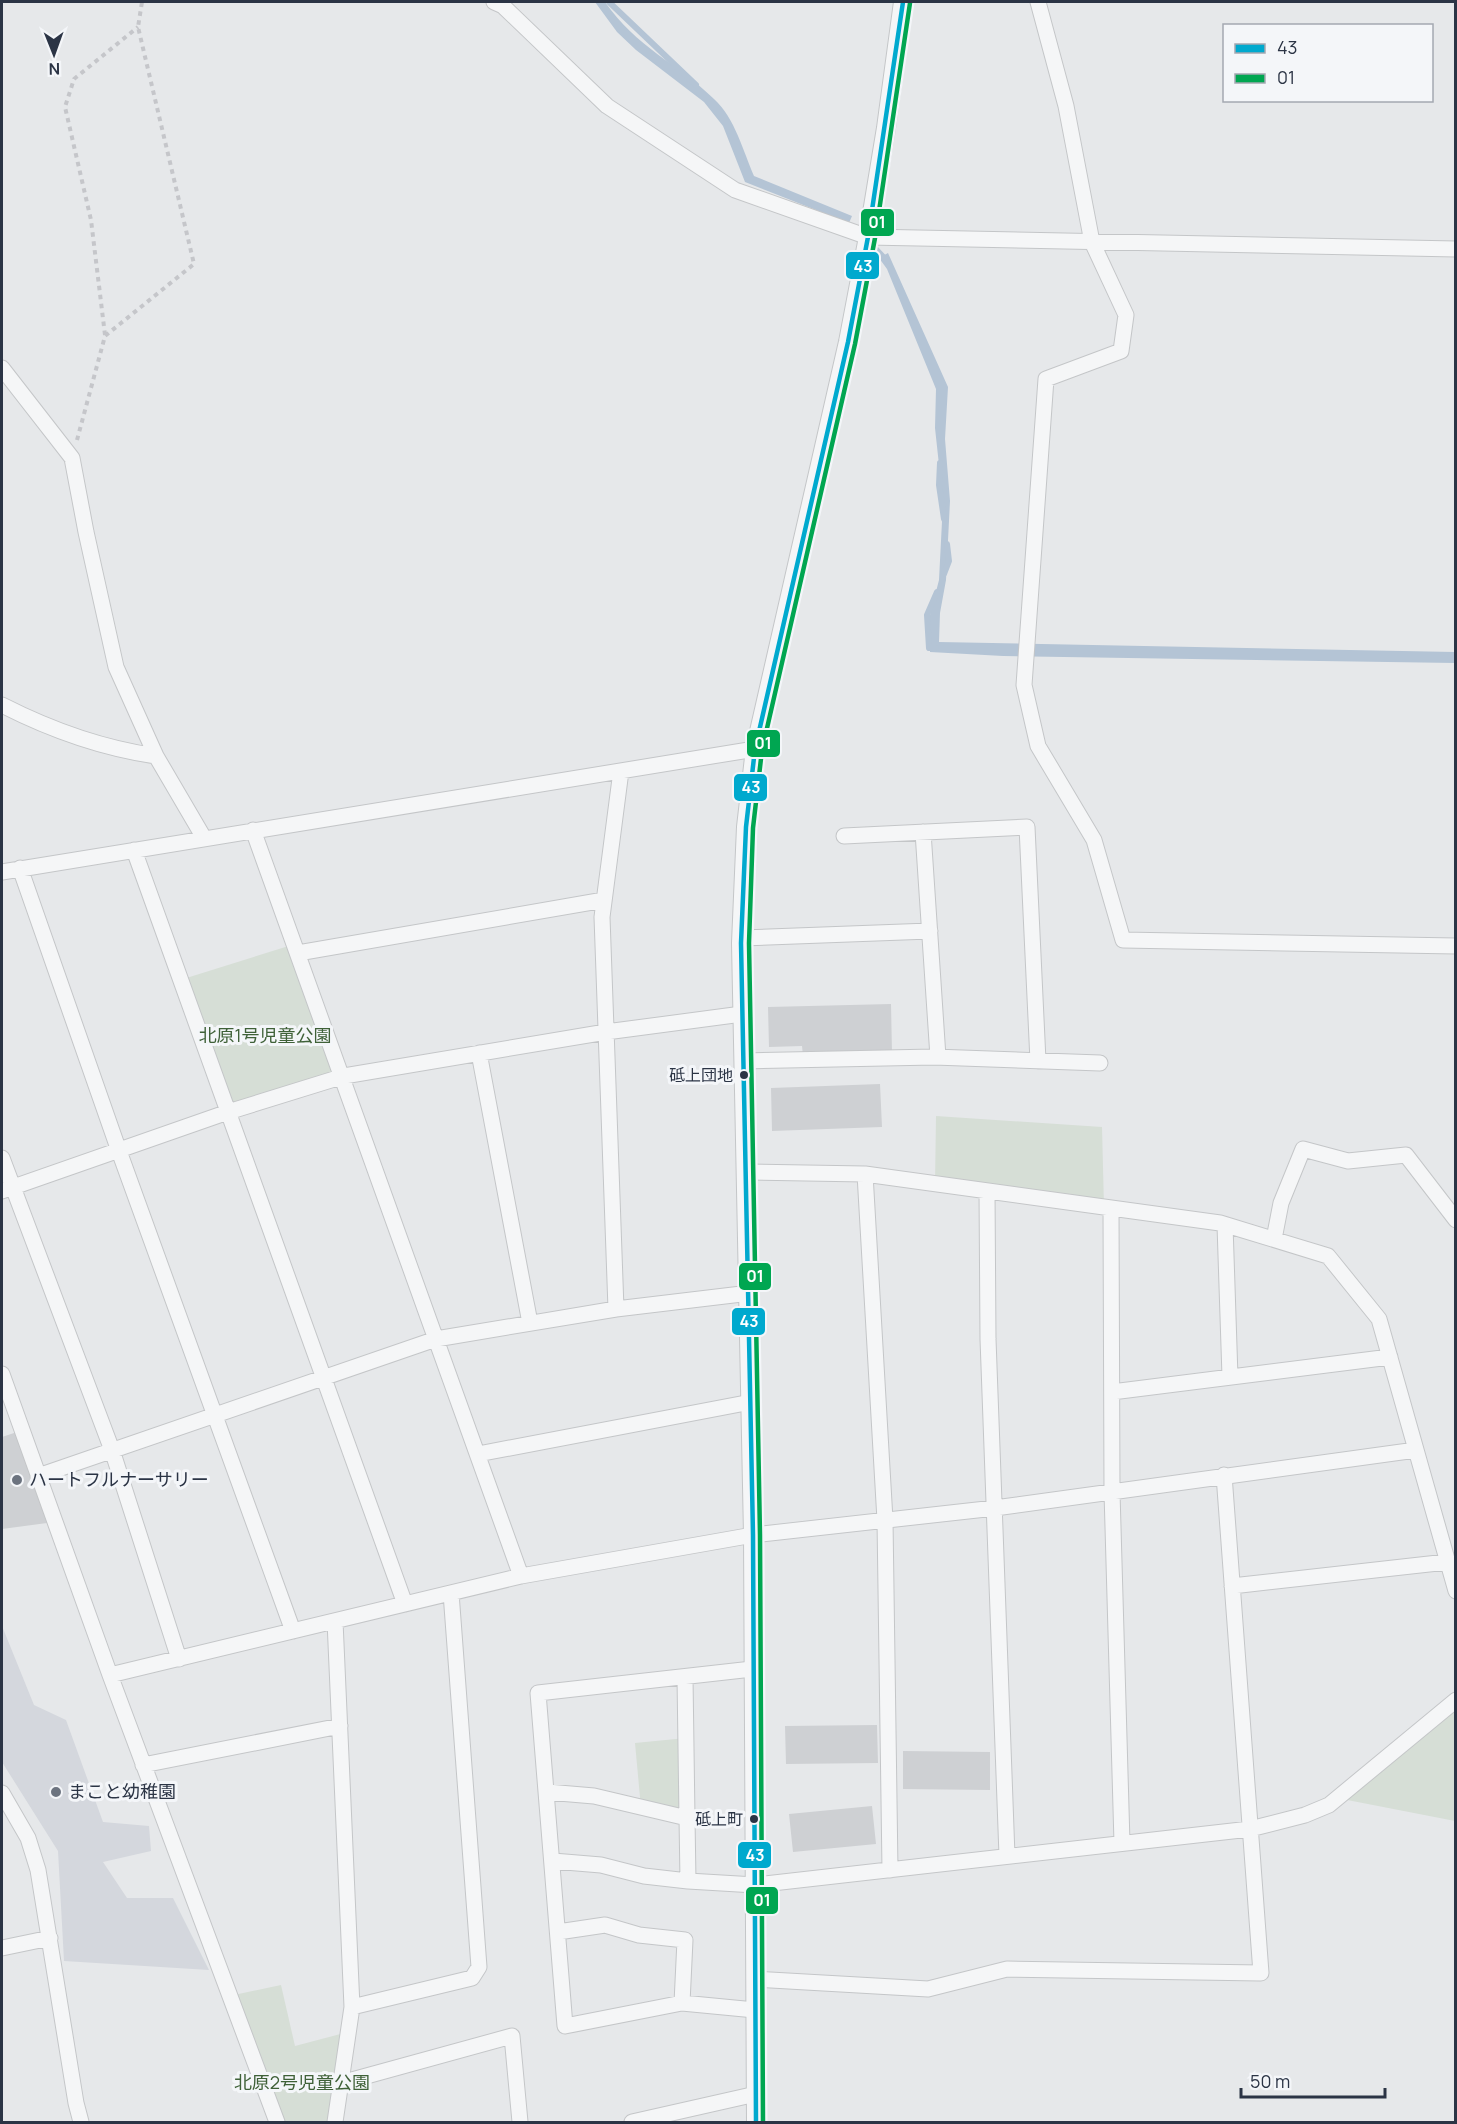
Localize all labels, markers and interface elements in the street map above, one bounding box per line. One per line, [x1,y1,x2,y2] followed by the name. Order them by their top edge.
[24,24,84,84] north arrow
[1223,24,1433,102] legend
[1277,35,1298,59] text: 43
[48,58,60,80] text: N
[1277,65,1295,89] text: 01
[860,208,895,237] line badge: 01
[868,211,886,233] text: 01
[845,251,880,280] line badge: 43
[853,255,873,277] text: 43
[746,729,781,758] line badge: 01
[754,732,772,754] text: 01
[733,773,768,802] line badge: 43
[741,776,761,798] text: 43
[198,1023,332,1047] park label: 北原1号児童公園
[669,1064,733,1086] place label: 砥上団地
[738,1069,750,1081] marker: 砥上団地
[738,1262,772,1291] line badge: 01
[746,1265,764,1287] text: 01
[731,1307,766,1336] line badge: 43
[739,1310,759,1332] text: 43
[29,1467,209,1491] place label: ハートフルナーサリー
[10,1473,24,1487] marker: ハートフルナーサリー
[68,1779,176,1803] place label: まこと幼稚園
[49,1785,63,1799] marker: まこと幼稚園
[695,1808,743,1830] place label: 砥上町
[748,1813,760,1825] marker: 砥上町
[737,1841,772,1869] line badge: 43
[745,1844,765,1866] text: 43
[745,1886,779,1915] line badge: 01
[753,1889,771,1911] text: 01
[1241,2061,1385,2099] scale bar
[1250,2069,1290,2093] text: 50 m
[234,2070,370,2094] park label: 北原2号児童公園

